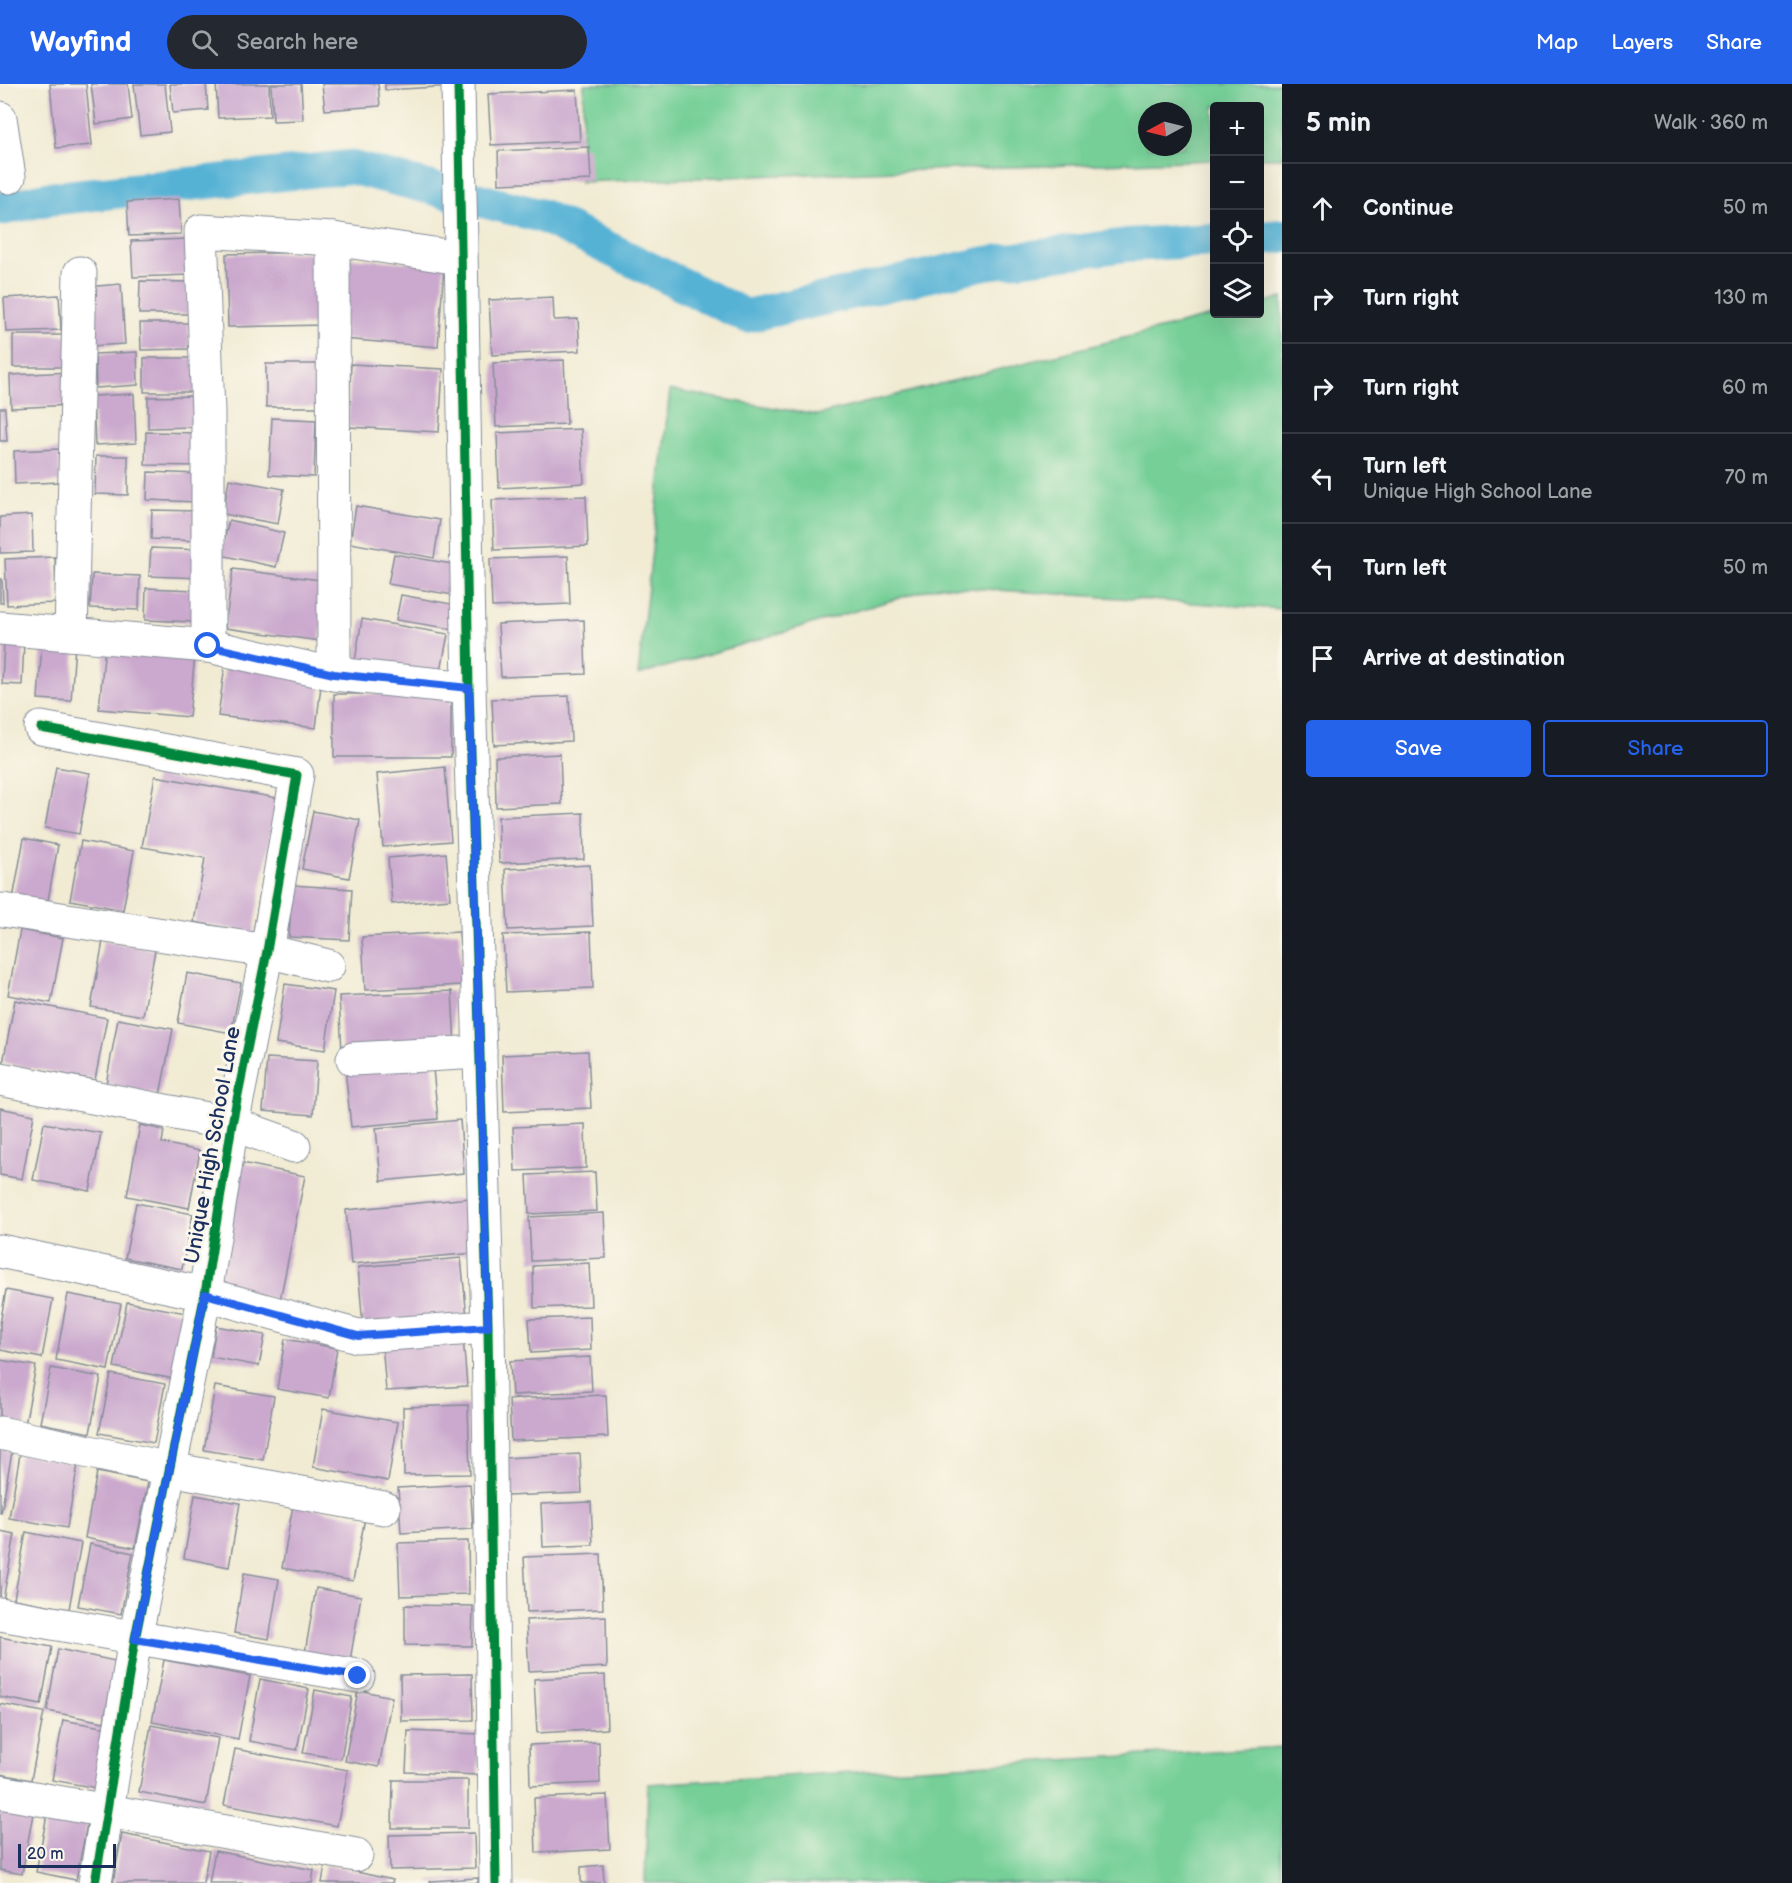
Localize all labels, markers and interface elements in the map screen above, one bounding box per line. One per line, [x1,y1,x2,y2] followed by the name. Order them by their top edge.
[167,15,587,69] search box
[30,26,131,59] text: Wayfind
[188,26,221,59] icon: search
[236,29,358,56] text: Search here
[1536,30,1578,55] text: Map
[1611,30,1673,55] text: Layers
[1706,30,1762,55] text: Share
[1138,102,1192,156] north arrow
[1210,102,1264,318] map controls
[1210,102,1264,156] button: +
[1306,108,1371,139] text: 5 min
[1654,111,1768,135] text: Walk · 360 m
[1210,156,1264,210] button: −
[1306,192,1339,225] icon: ahead
[1363,195,1453,222] text: Continue
[1723,196,1768,220] text: 50 m
[1210,210,1264,264] button: locate
[1210,264,1264,318] button: layers
[1306,282,1339,315] icon: right
[1363,285,1459,312] text: Turn right
[1714,286,1768,310] text: 130 m
[1306,372,1339,405] icon: right
[1363,375,1459,402] text: Turn right
[1722,376,1768,400] text: 60 m
[1363,453,1447,480] text: Turn left
[1306,462,1339,495] icon: left
[1724,466,1768,490] text: 70 m
[1363,480,1592,504] text: Unique High School Lane
[1306,552,1339,585] icon: left
[1363,555,1447,582] text: Turn left
[1723,556,1768,580] text: 50 m
[194,632,220,658] route start
[1306,642,1339,675] icon: arrive
[1363,645,1565,672] text: Arrive at destination
[1306,720,1531,777] button: Save
[1543,720,1768,777] button: Share
[179,1024,246,1266] street label: Unique High School Lane
[344,1662,370,1688] route end
[18,1841,116,1868] scale bar
[27,1845,63,1864] text: 20 m

